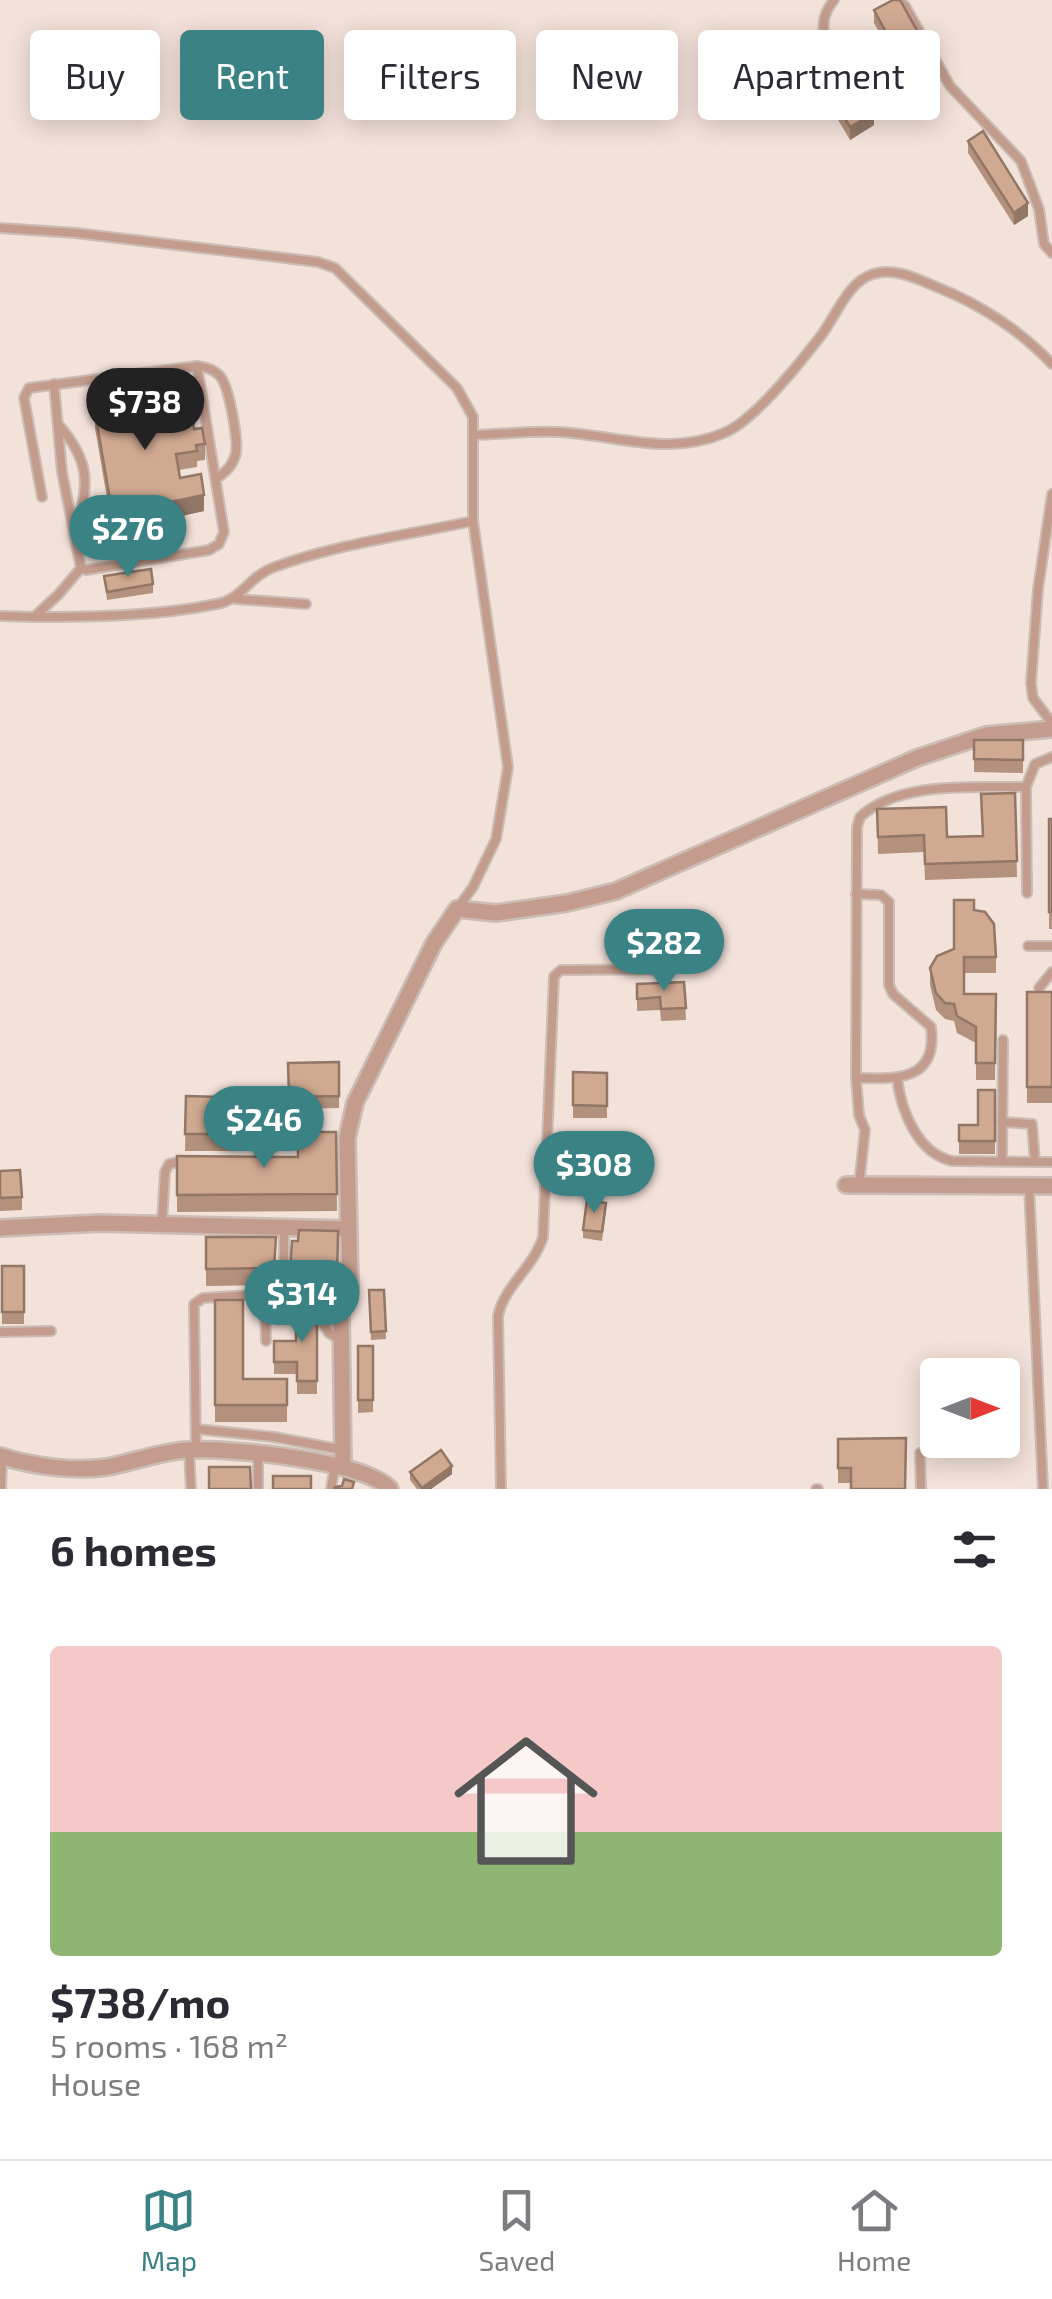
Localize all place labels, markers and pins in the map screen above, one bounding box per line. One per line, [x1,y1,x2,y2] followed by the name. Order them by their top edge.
[86,368,204,453] pin: $738
[69,495,187,580] pin: $276
[605,909,723,994] pin: $282
[205,1086,323,1171] pin: $246
[535,1131,653,1216] pin: $308
[243,1260,361,1345] pin: $314

